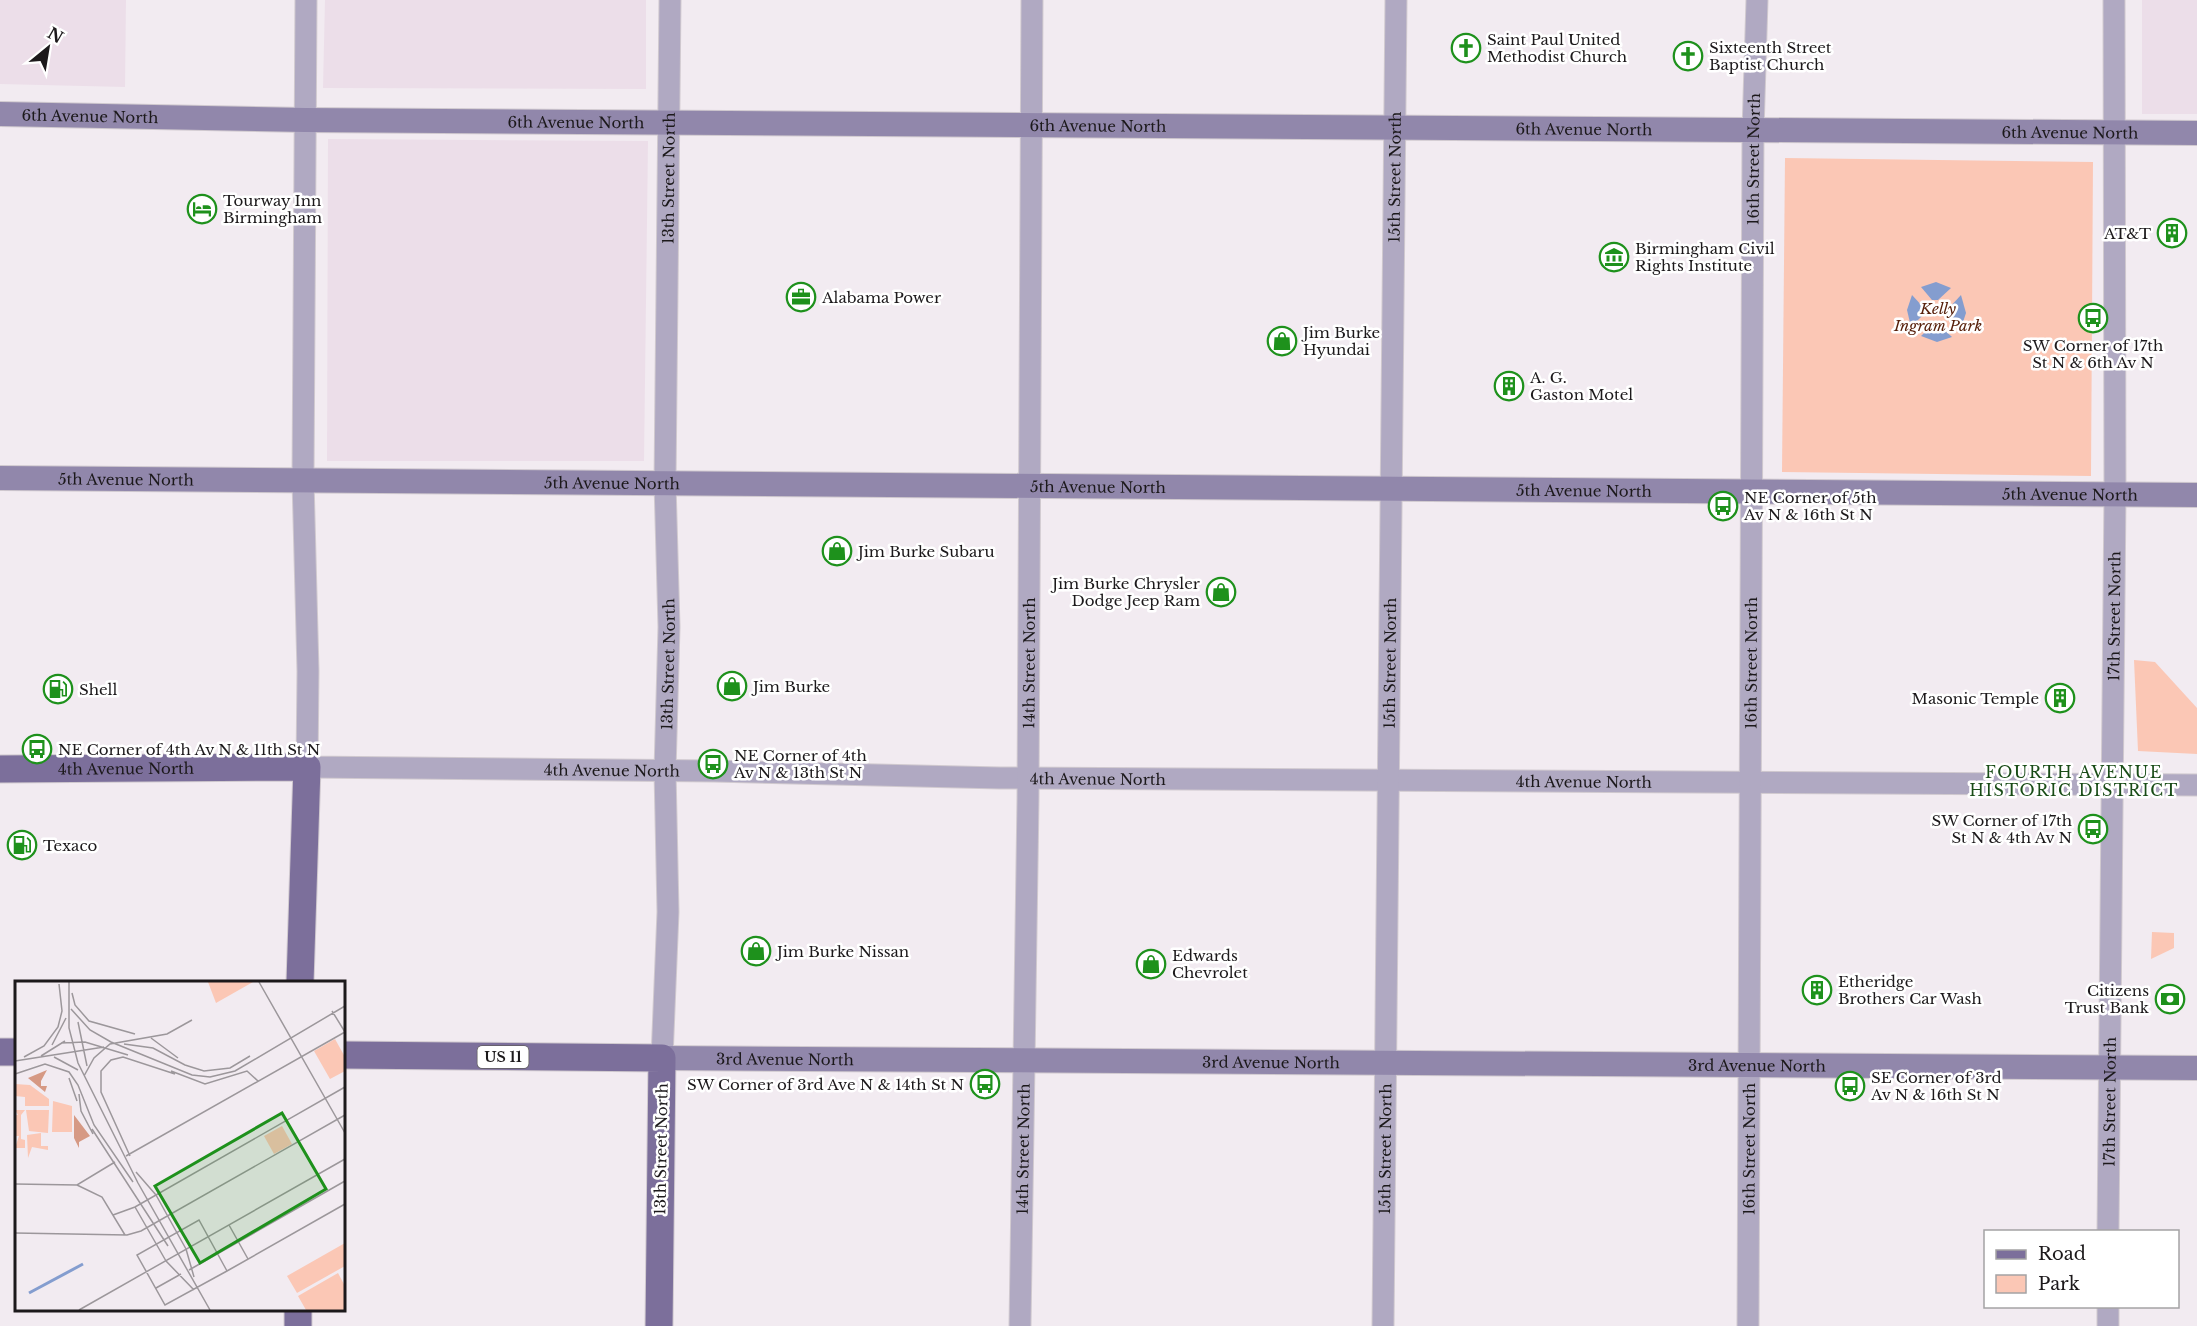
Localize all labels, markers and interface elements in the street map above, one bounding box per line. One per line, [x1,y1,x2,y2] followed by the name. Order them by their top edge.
[18,18,78,78] north arrow
[44,23,67,47] text: N
[1487,30,1627,66] place label: Saint Paul United Methodist Church
[1450,32,1482,64] church icon: Saint Paul United Methodist Church
[1709,38,1832,74] place label: Sixteenth Street Baptist Church
[1672,40,1704,72] church icon: Sixteenth Street Baptist Church
[1743,93,1764,225] street label: 16th Street North
[21,105,159,127] street label: 6th Avenue North
[1384,111,1404,243] street label: 15th Street North
[507,112,644,132] street label: 6th Avenue North
[658,112,678,244] street label: 13th Street North
[1029,115,1166,135] street label: 6th Avenue North
[1515,119,1652,139] street label: 6th Avenue North
[2001,122,2138,142] street label: 6th Avenue North
[223,191,322,227] place label: Tourway Inn Birmingham
[186,193,218,225] hotel icon: Tourway Inn Birmingham
[2156,217,2188,249] building icon: AT&T
[2103,224,2151,243] place label: AT&T
[1635,239,1775,275] place label: Birmingham Civil Rights Institute
[1598,241,1630,273] museum icon: Birmingham Civil Rights Institute
[785,281,817,313] office icon: Alabama Power
[821,288,942,307] place label: Alabama Power
[1893,299,1982,335] park label: Kelly Ingram Park
[2077,302,2109,334] bus stop icon: SW Corner of 17th St N & 6th Av N
[1301,323,1380,359] place label: Jim Burke Hyundai
[1266,325,1298,357] shop icon: Jim Burke Hyundai
[2023,336,2163,372] place label: SW Corner of 17th St N & 6th Av N
[1529,368,1633,404] place label: A. G. Gaston Motel
[1493,370,1525,402] building icon: A. G. Gaston Motel
[58,469,194,489] street label: 5th Avenue North
[544,473,680,493] street label: 5th Avenue North
[1030,476,1166,497] street label: 5th Avenue North
[1516,480,1652,500] street label: 5th Avenue North
[2002,484,2138,504] street label: 5th Avenue North
[1743,488,1877,524] place label: NE Corner of 5th Av N & 16th St N
[1707,490,1739,522] bus stop icon: NE Corner of 5th Av N & 16th St N
[821,535,853,567] shop icon: Jim Burke Subaru
[856,542,995,561] place label: Jim Burke Subaru
[2104,551,2124,681] street label: 17th Street North
[1050,574,1201,610] place label: Jim Burke Chrysler Dodge Jeep Ram
[1205,576,1237,608] shop icon: Jim Burke Chrysler Dodge Jeep Ram
[1019,597,1039,729] street label: 14th Street North
[1379,597,1400,729] street label: 15th Street North
[1741,597,1761,729] street label: 16th Street North
[657,598,679,730] street label: 13th Street North
[716,670,748,702] shop icon: Jim Burke
[42,673,74,705] fuel station icon: Shell
[751,677,830,696] place label: Jim Burke
[79,680,117,699] place label: Shell
[2044,682,2076,714] building icon: Masonic Temple
[1912,689,2039,708] place label: Masonic Temple
[21,733,53,765] bus stop icon: NE Corner of 4th Av N & 11th St N
[58,740,320,759] place label: NE Corner of 4th Av N & 11th St N
[733,746,867,782] place label: NE Corner of 4th Av N & 13th St N
[697,748,729,780] bus stop icon: NE Corner of 4th Av N & 13th St N
[58,758,194,778] street label: 4th Avenue North
[544,760,680,780] street label: 4th Avenue North
[1969,762,2179,800] district label: FOURTH AVENUE HISTORIC DISTRICT
[1030,769,1166,788] street label: 4th Avenue North
[1516,772,1652,791] street label: 4th Avenue North
[1932,811,2072,847] place label: SW Corner of 17th St N & 4th Av N
[2077,813,2109,845] bus stop icon: SW Corner of 17th St N & 4th Av N
[6,829,38,861] fuel station icon: Texaco
[43,836,97,855] place label: Texaco
[740,935,772,967] shop icon: Jim Burke Nissan
[775,942,909,961] place label: Jim Burke Nissan
[1172,946,1248,982] place label: Edwards Chevrolet
[1135,948,1167,980] shop icon: Edwards Chevrolet
[1838,972,1982,1008] place label: Etheridge Brothers Car Wash
[1801,974,1833,1006] building icon: Etheridge Brothers Car Wash
[15,981,345,1311] inset map
[2065,981,2150,1017] place label: Citizens Trust Bank
[2154,983,2186,1015] bank icon: Citizens Trust Bank
[2099,1037,2119,1167] street label: 17th Street North
[478,1046,528,1068] road number: US 11
[716,1049,854,1069] street label: 3rd Avenue North
[1202,1052,1340,1072] street label: 3rd Avenue North
[1688,1055,1826,1075] street label: 3rd Avenue North
[969,1068,1001,1100] bus stop icon: SW Corner of 3rd Ave N & 14th St N
[1870,1068,2002,1104] place label: SE Corner of 3rd Av N & 16th St N
[1834,1070,1866,1102] bus stop icon: SE Corner of 3rd Av N & 16th St N
[687,1075,964,1094] place label: SW Corner of 3rd Ave N & 14th St N
[650,1083,672,1215] street label: 13th Street North
[1012,1083,1033,1215] street label: 14th Street North
[1375,1083,1395,1215] street label: 15th Street North
[1739,1083,1759,1215] street label: 16th Street North
[1984,1230,2179,1308] legend
[2038,1243,2086,1265] text: Road
[2038,1273,2080,1295] text: Park

